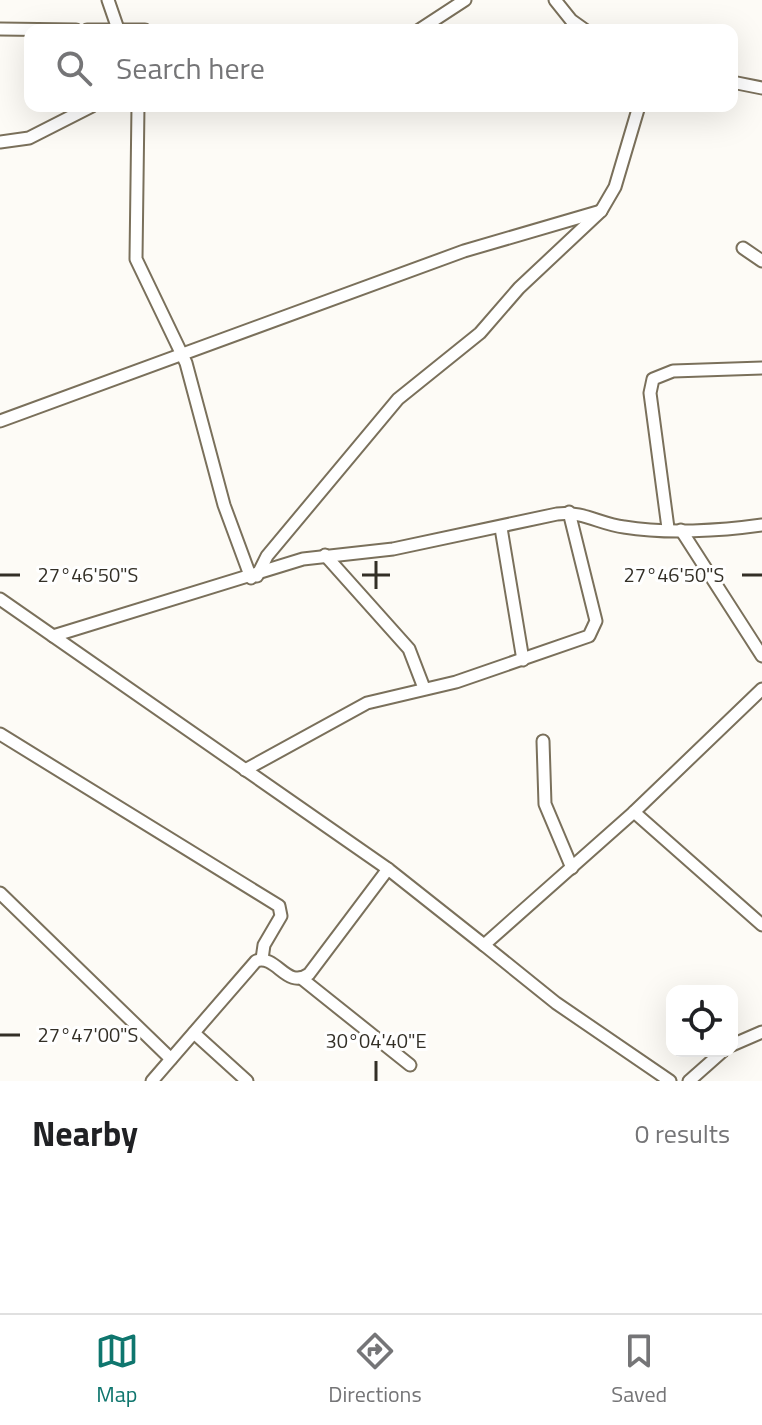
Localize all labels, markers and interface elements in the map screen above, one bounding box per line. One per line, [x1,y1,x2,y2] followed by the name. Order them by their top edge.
[24,24,738,112] search box
[116,45,265,91] text: Search here
[52,46,96,90] icon: search
[38,559,138,590] text: 27°46'50"S
[624,559,724,590] text: 27°46'50"S
[666,985,738,1057] map controls
[666,985,738,1057] button: locate
[38,1019,138,1050] text: 27°47'00"S
[325,1025,427,1056] text: 30°04'40"E
[32,1107,138,1159] text: Nearby
[635,1114,730,1153] text: 0 results
[95,1329,139,1411] tab: Map
[328,1329,422,1411] tab: Directions
[611,1329,667,1411] tab: Saved

